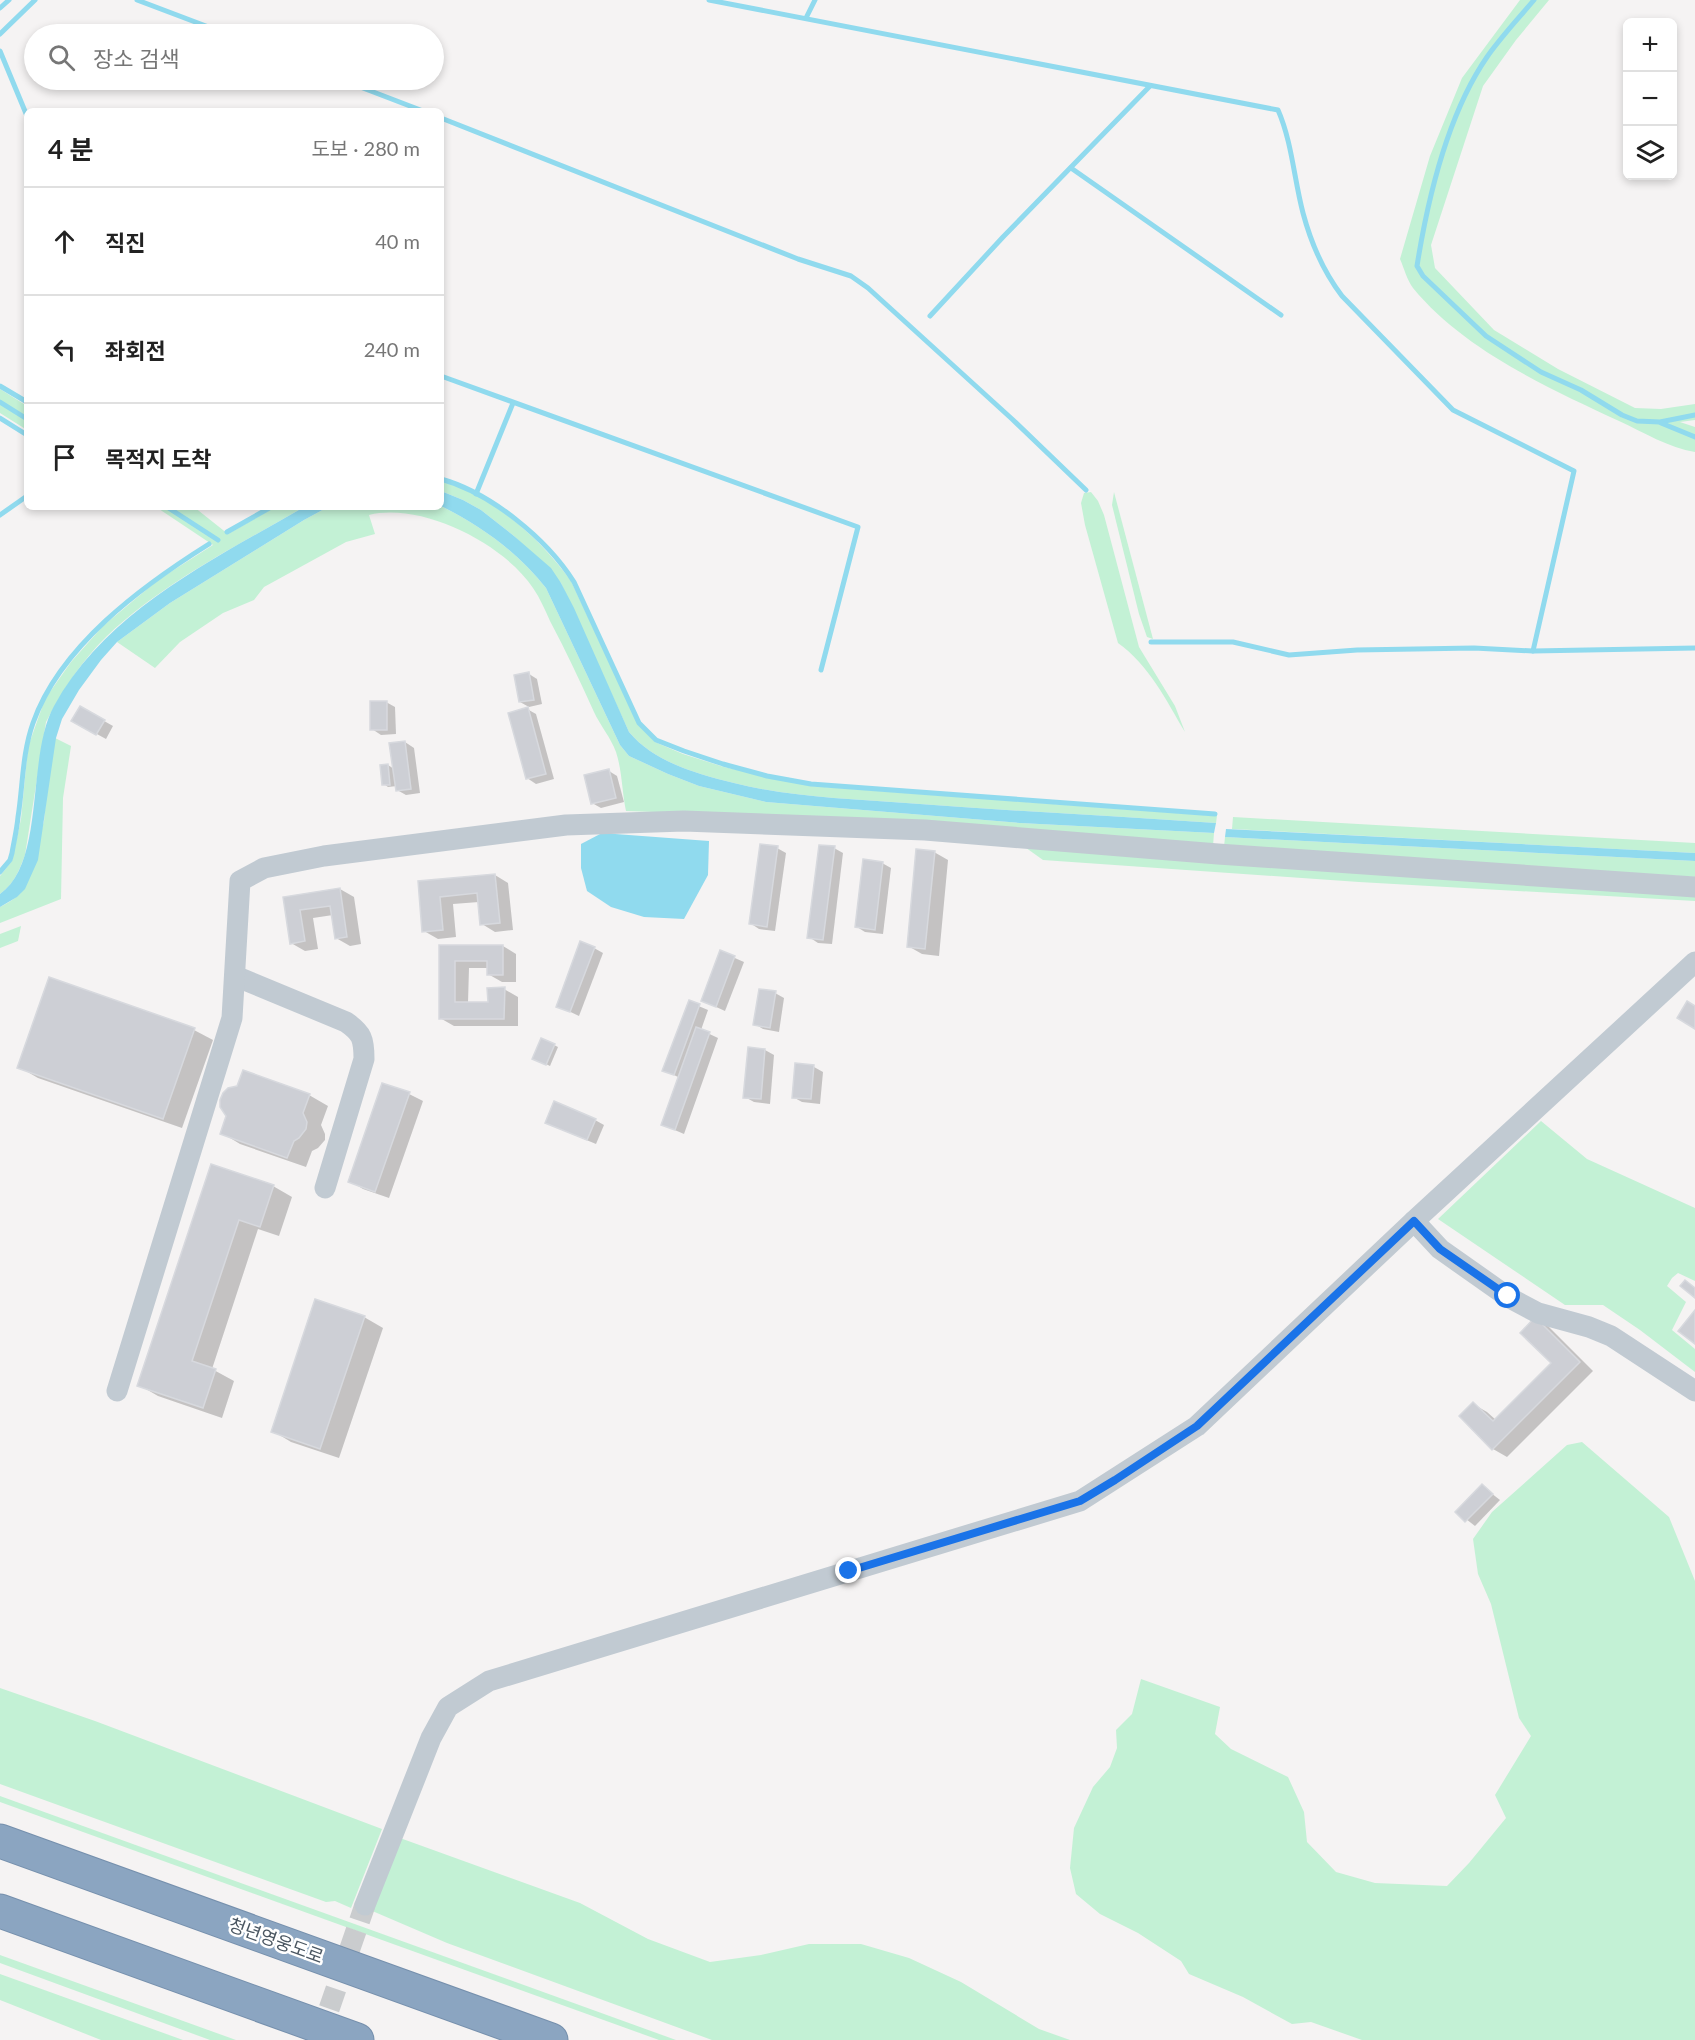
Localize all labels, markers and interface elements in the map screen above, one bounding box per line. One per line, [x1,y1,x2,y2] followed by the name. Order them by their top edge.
[1623,18,1677,180] map controls
[1623,18,1677,72] button: +
[24,24,444,90] search box
[45,41,78,74] icon: search
[93,45,180,72] text: 장소 검색
[1623,72,1677,126] button: −
[1623,126,1677,180] button: layers
[48,133,93,165] text: 4 분
[311,136,420,160] text: 도보 · 280 m
[48,225,81,258] icon: ahead
[105,229,145,256] text: 직진
[375,229,420,253] text: 40 m
[48,333,81,366] icon: left
[105,337,166,364] text: 좌회전
[364,337,420,361] text: 240 m
[48,441,81,474] icon: arrive
[105,445,212,472] text: 목적지 도착
[1494,1282,1520,1308] route start
[835,1557,861,1583] route end
[226,1913,327,1967] street label: 청년영웅도로

